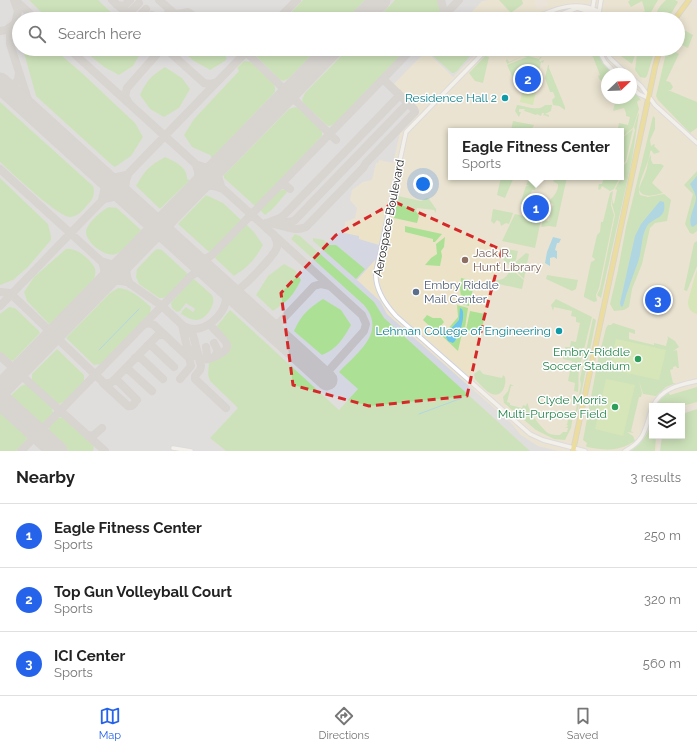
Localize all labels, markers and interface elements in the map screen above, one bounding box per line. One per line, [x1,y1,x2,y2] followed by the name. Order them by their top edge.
[12,12,685,56] search box
[26,23,48,45] icon: search
[58,25,141,43] text: Search here
[515,64,541,94] pin: 2
[601,68,637,104] north arrow
[405,91,497,105] place label: Residence Hall 2
[500,93,510,103] marker: Residence Hall 2
[448,128,624,180] popup
[462,138,610,156] text: Eagle Fitness Center
[462,156,501,171] text: Sports
[371,158,407,278] street label: Aerospace Boulevard
[413,174,433,194] your location
[523,193,549,223] pin: 1
[473,246,542,274] place label: Jack R. Hunt Library
[460,255,470,265] marker: Jack R. Hunt Library
[424,278,499,306] place label: Embry Riddle Mail Center
[645,285,671,315] pin: 3
[411,287,421,297] marker: Embry Riddle Mail Center
[376,324,551,338] place label: Lehman College of Engineering
[554,326,564,336] marker: Lehman College of Engineering
[543,345,630,373] place label: Embry-Riddle Soccer Stadium
[633,354,643,364] marker: Embry-Riddle Soccer Stadium
[498,393,607,421] place label: Clyde Morris Multi-Purpose Field
[610,402,620,412] marker: Clyde Morris Multi-Purpose Field
[649,403,685,439] map controls
[649,403,685,439] button: layers
[16,467,75,487] text: Nearby
[631,470,681,485] text: 3 results
[54,519,202,537] text: Eagle Fitness Center
[26,528,32,543] text: 1
[644,528,681,543] text: 250 m
[54,537,93,552] text: Sports
[54,583,232,601] text: Top Gun Volleyball Court
[25,592,33,607] text: 2
[644,592,681,607] text: 320 m
[54,601,93,616] text: Sports
[54,647,125,665] text: ICI Center
[25,656,33,671] text: 3
[643,656,681,671] text: 560 m
[54,665,93,680] text: Sports
[99,705,121,742] tab: Map
[319,705,369,742] tab: Directions
[567,705,598,742] tab: Saved

